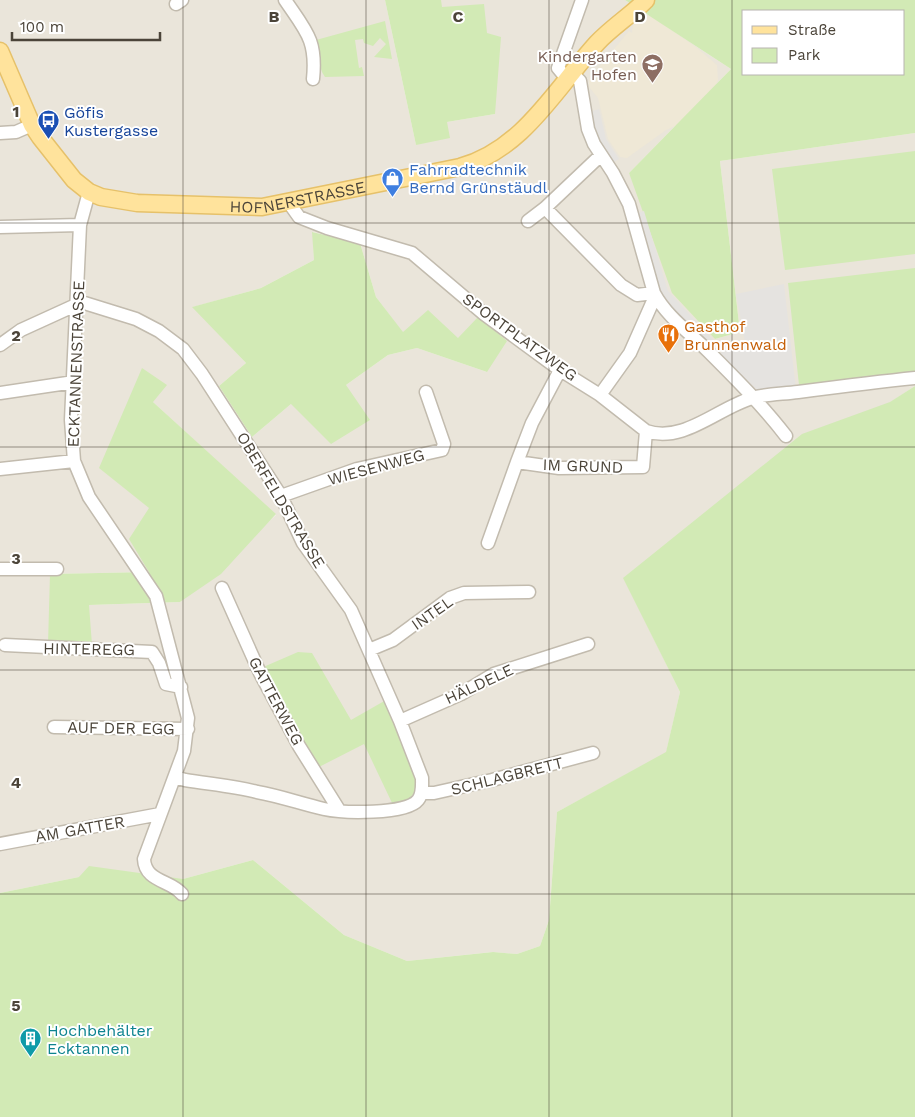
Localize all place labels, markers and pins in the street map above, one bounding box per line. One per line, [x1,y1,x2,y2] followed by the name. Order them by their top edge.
[537,47,637,84] place label: Kindergarten Hofen
[641,53,665,84] school or university icon: Kindergarten Hofen
[64,103,158,140] place label: Göfis Kustergasse
[36,109,60,140] bus stop icon: Göfis Kustergasse
[409,160,548,197] place label: Fahrradtechnik Bernd Grünstäudl
[381,166,405,197] shop icon: Fahrradtechnik Bernd Grünstäudl
[684,317,787,354] place label: Gasthof Brunnenwald
[656,323,680,354] restaurant icon: Gasthof Brunnenwald
[47,1021,153,1058] place label: Hochbehälter Ecktannen
[19,1027,43,1058] building icon: Hochbehälter Ecktannen

